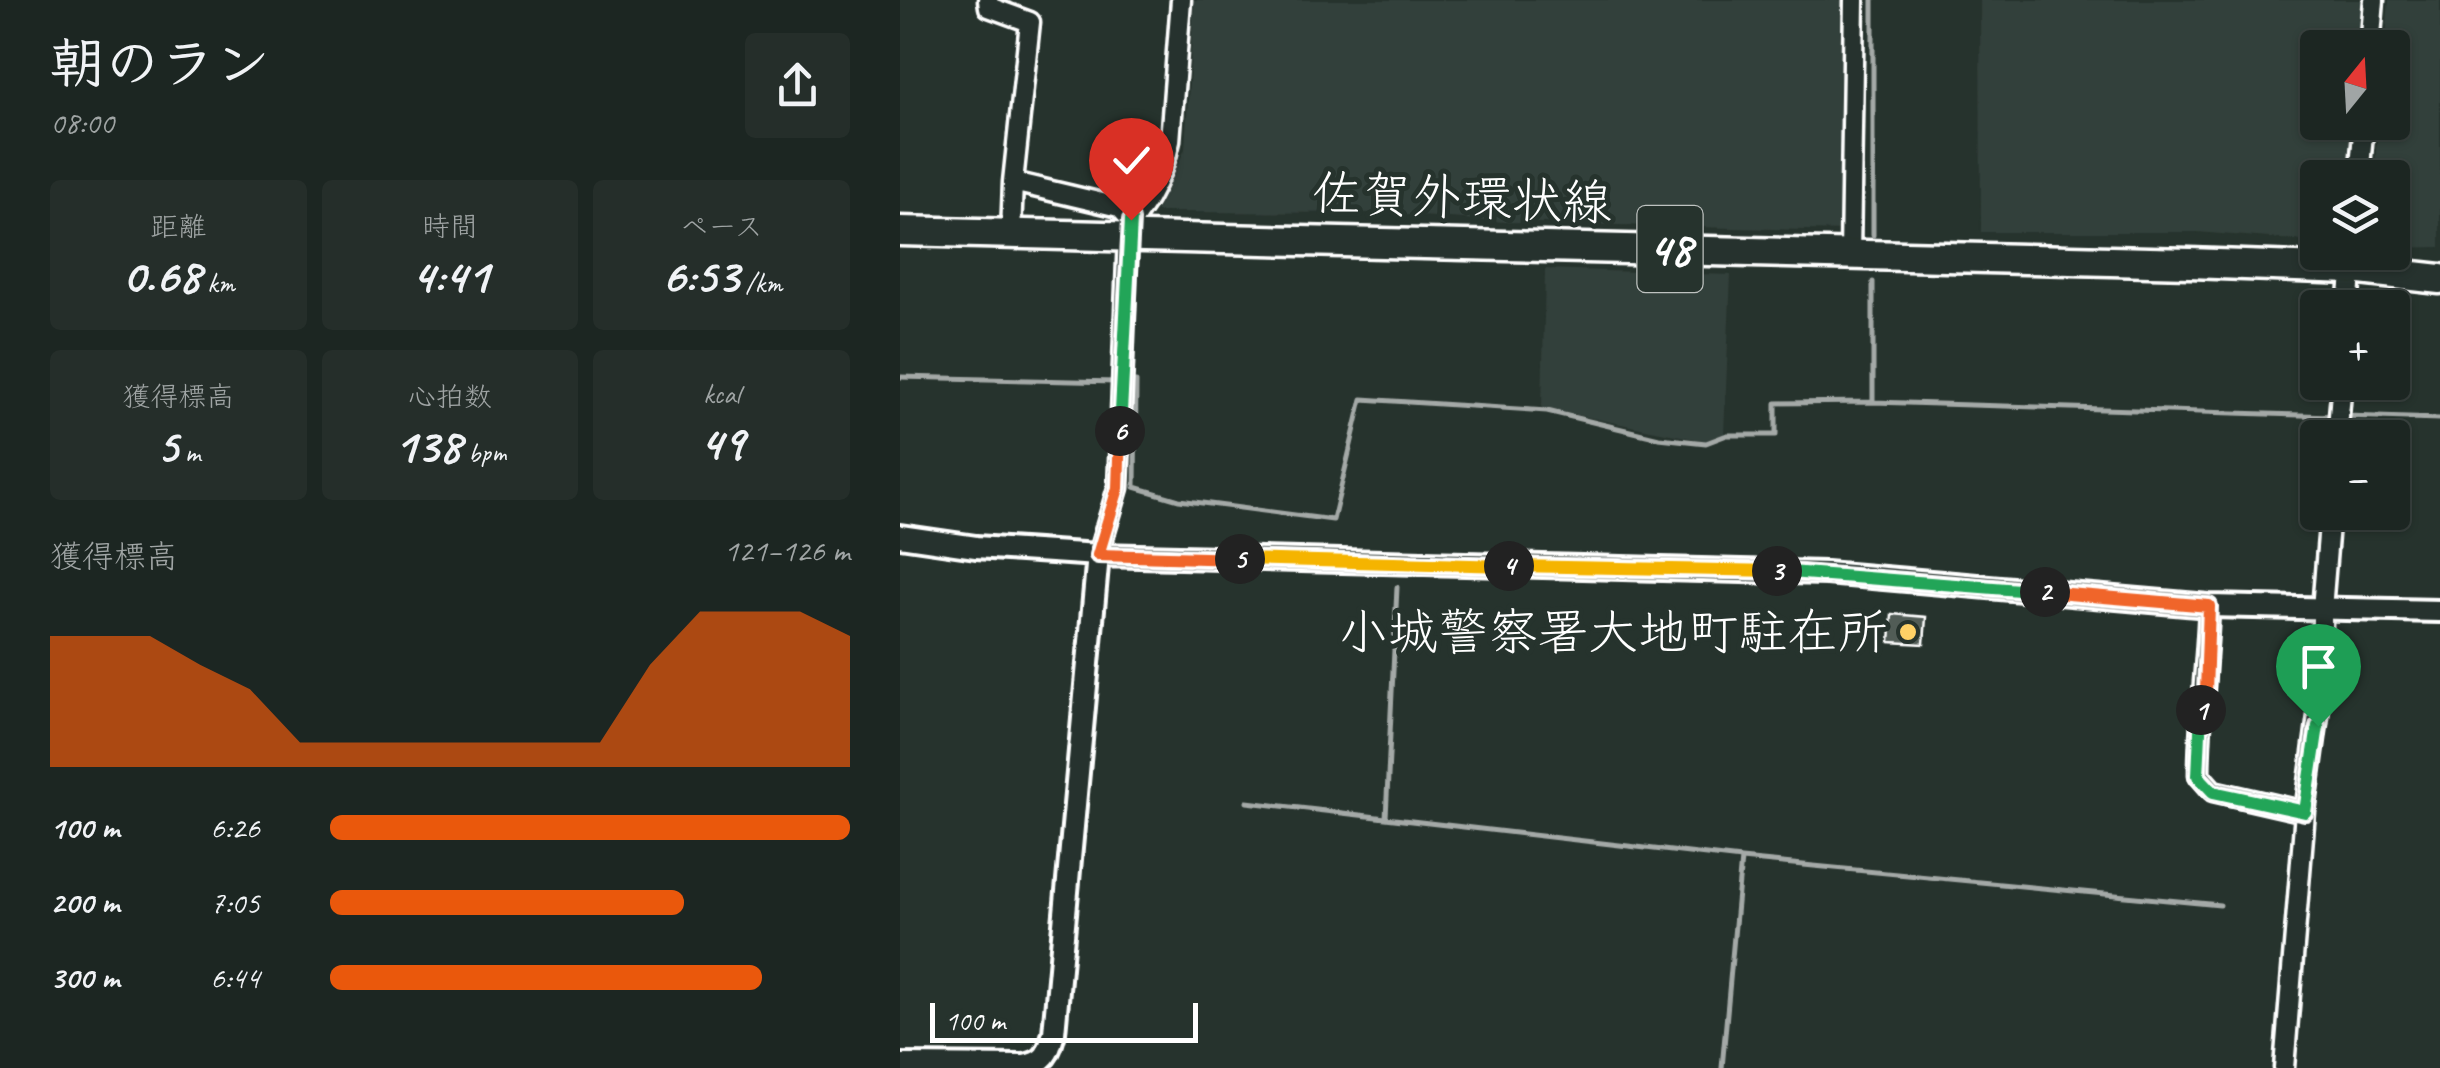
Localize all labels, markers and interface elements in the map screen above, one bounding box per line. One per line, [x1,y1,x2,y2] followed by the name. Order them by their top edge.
[50,29,270,99] text: 朝のラン
[2300,30,2410,140] north arrow
[2300,30,2410,530] map controls
[745,33,850,138] button: share
[50,102,114,143] text: 08:00
[1089,118,1174,221] pin
[1104,133,1159,188] icon: check
[2300,160,2410,270] button: layers
[1311,161,1613,235] street label: 佐賀外環状線
[1638,206,1702,292] road number: 48
[150,209,206,244] text: 距離
[422,209,478,244] text: 時間
[680,209,763,244] text: ペース
[122,244,200,307] text: 0.68
[411,244,489,307] text: 4:41
[661,244,739,307] text: 6:53
[200,265,235,300] text: km
[739,265,782,300] text: /km
[2300,290,2410,400] button: +
[703,376,740,411] text: kcal
[122,379,234,414] text: 獲得標高
[408,379,492,414] text: 心拍数
[1095,406,1145,456] pin: 6
[699,411,744,474] text: 49
[1113,413,1127,448] text: 6
[156,414,178,477] text: 5
[394,414,461,477] text: 138
[2300,420,2410,530] button: −
[178,435,200,470] text: m
[461,435,506,470] text: bpm
[724,530,850,571] text: 121–126 m
[1215,534,1265,584] pin: 5
[50,536,178,577] text: 獲得標高
[1234,541,1246,576] text: 5
[1484,541,1534,591] pin: 4
[1752,546,1802,596] pin: 3
[1503,548,1515,583] text: 4
[1771,553,1783,588] text: 3
[2020,567,2070,617] pin: 2
[2039,574,2051,609] text: 2
[1338,601,1888,664] place label: 小城警察署大地町駐在所
[1897,621,1919,643] marker: 小城警察署大地町駐在所
[2276,624,2361,727] pin
[2291,639,2346,694] icon: arrive
[2176,685,2226,735] pin: 1
[2195,692,2207,727] text: 1
[50,807,119,848] text: 100 m
[210,807,260,848] text: 6:26
[50,882,119,923] text: 200 m
[210,882,260,923] text: 7:05
[50,957,119,998] text: 300 m
[210,957,260,998] text: 6:44
[930,998,1198,1042] scale bar
[945,1003,1005,1038] text: 100 m

